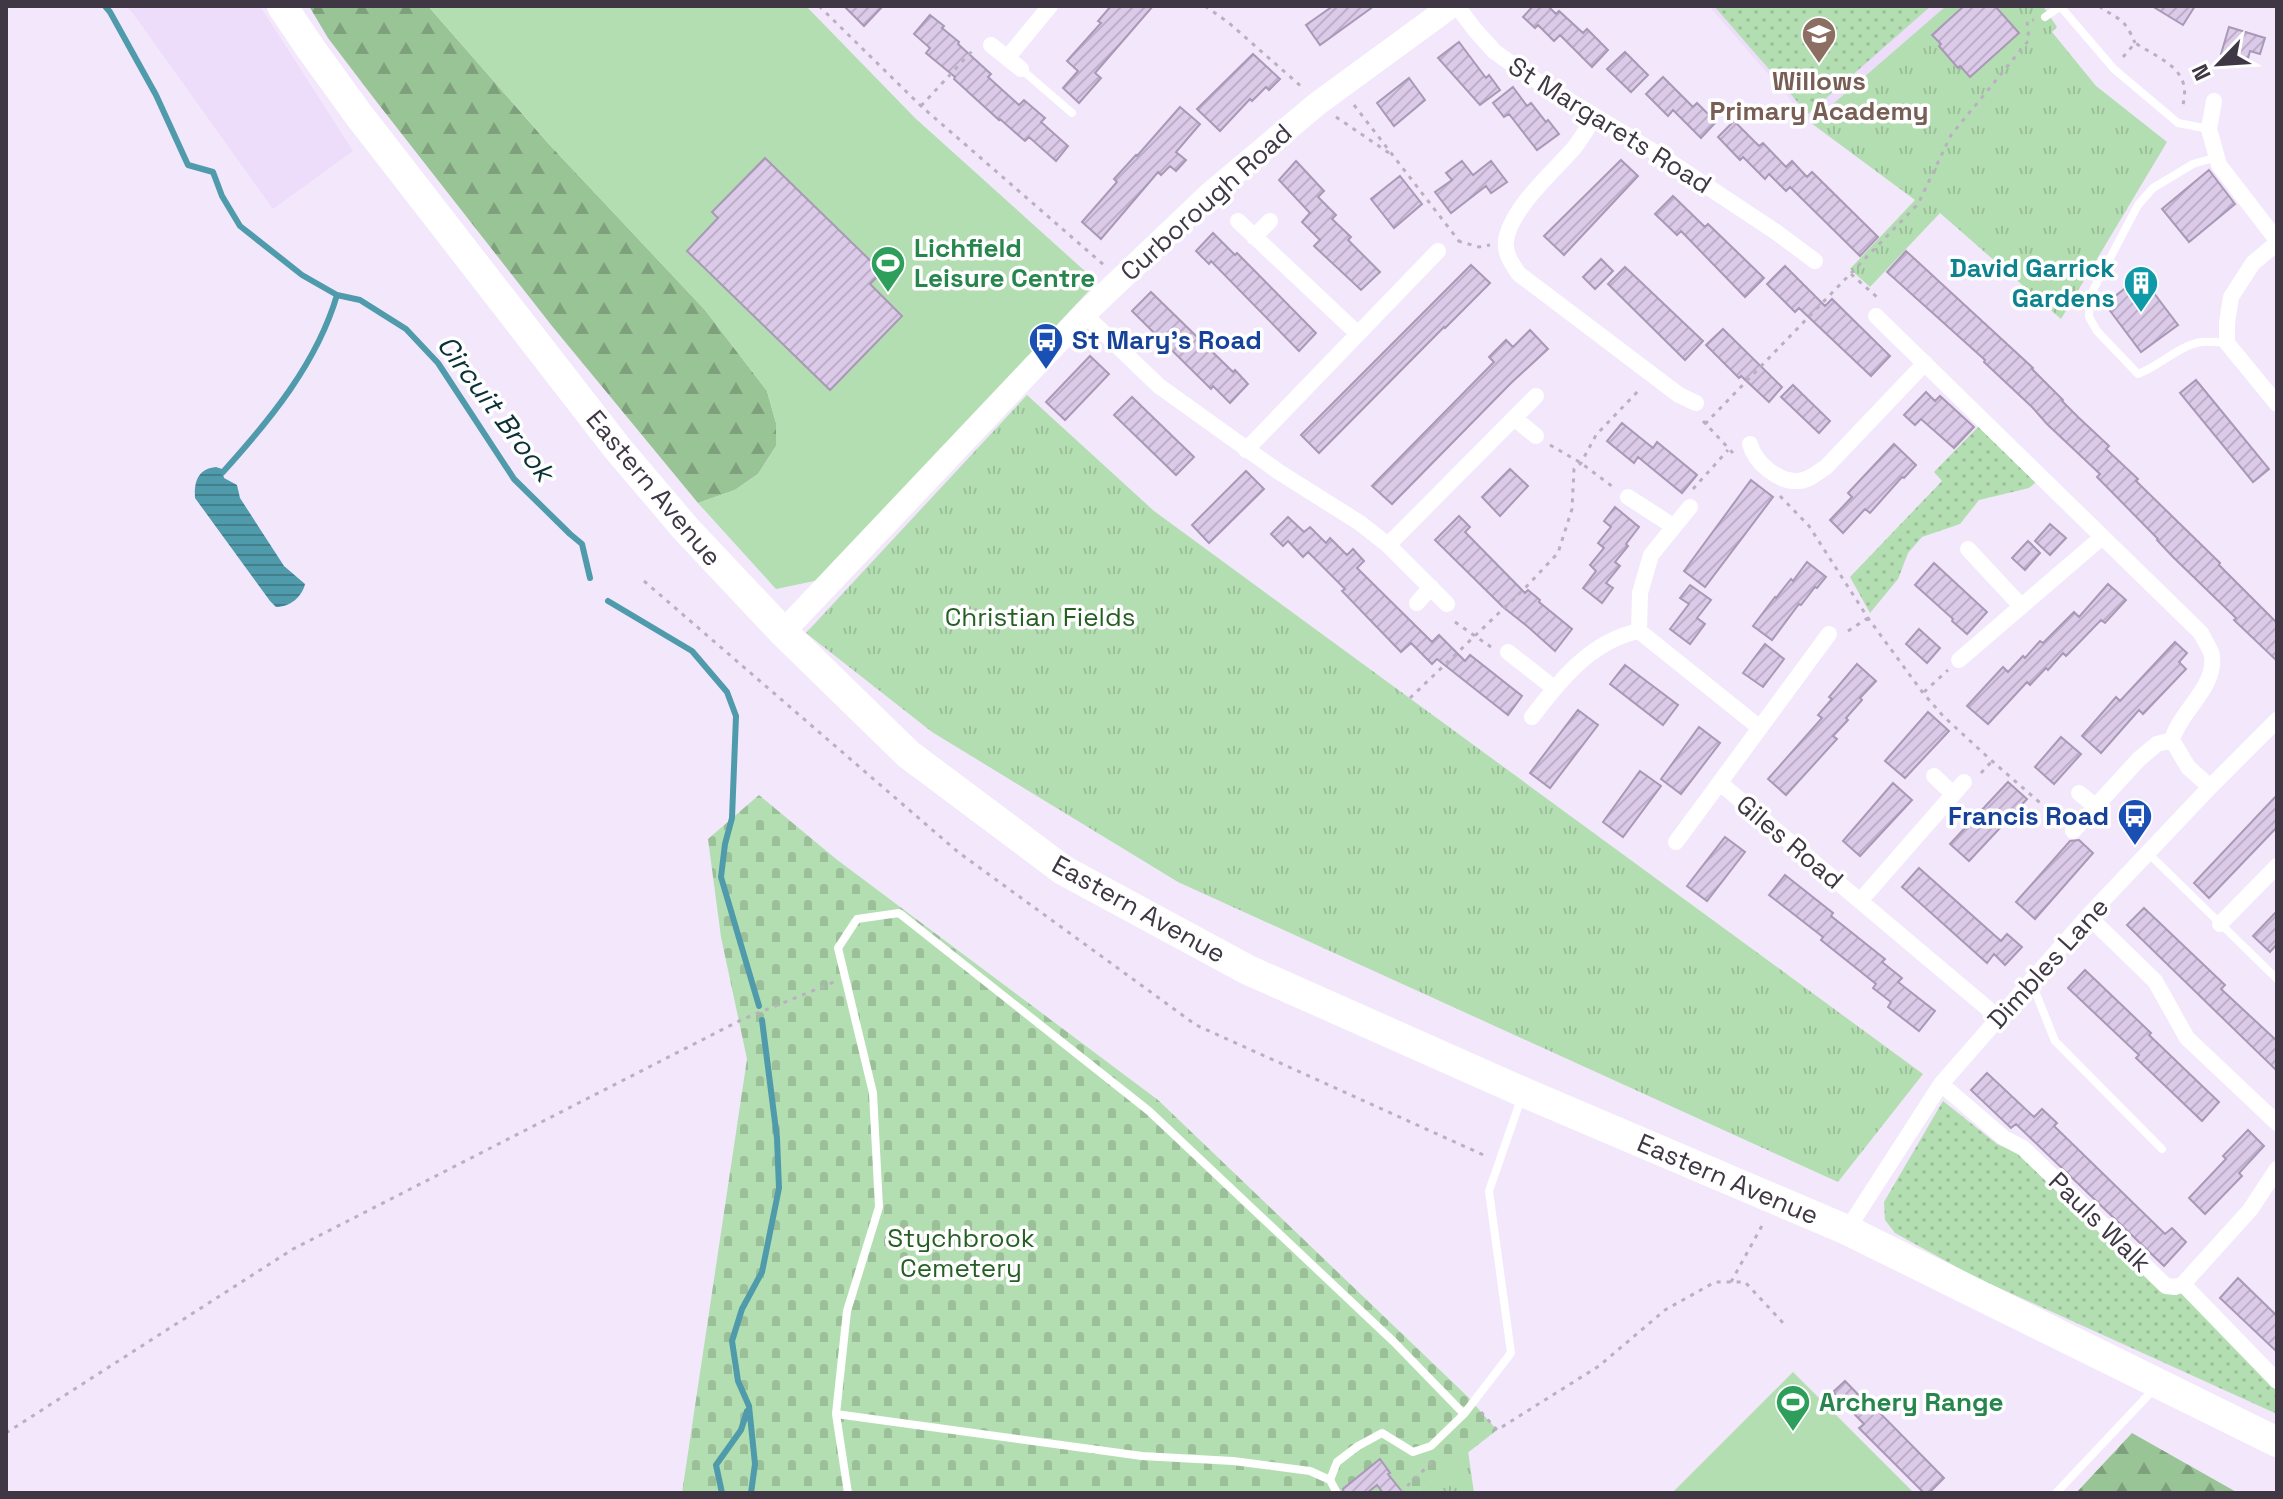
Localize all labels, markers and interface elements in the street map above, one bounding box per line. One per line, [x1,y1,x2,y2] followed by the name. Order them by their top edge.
[1800,15,1838,65] school or university icon: Willows Primary Academy
[2179,24,2259,104] north arrow
[1502,49,1718,201] street label: St Margarets Road
[2185,60,2217,85] text: N
[1710,64,1928,128] place label: Willows Primary Academy
[1113,116,1299,288] street label: Curborough Road
[914,231,1095,295] place label: Lichfield Leisure Centre
[869,244,907,294] sports icon: Lichfield Leisure Centre
[1949,251,2115,315] place label: David Garrick Gardens
[2122,264,2160,314] building icon: David Garrick Gardens
[1027,321,1065,371] bus stop icon: St Mary's Road
[1072,323,1262,357] place label: St Mary's Road
[429,328,564,491] water label: Circuit Brook
[579,403,729,573] street label: Eastern Avenue
[945,600,1135,634] park label: Christian Fields
[1729,787,1851,897] street label: Giles Road
[2116,797,2154,847] bus stop icon: Francis Road
[1948,799,2109,833] place label: Francis Road
[1046,847,1232,971] street label: Eastern Avenue
[1980,890,2116,1036] street label: Dimbles Lane
[1632,1126,1824,1232] street label: Eastern Avenue
[2041,1165,2159,1279] street label: Pauls Walk
[887,1221,1035,1285] park label: Stychbrook Cemetery
[1774,1383,1812,1433] sports icon: Archery Range
[1819,1385,2004,1419] place label: Archery Range

